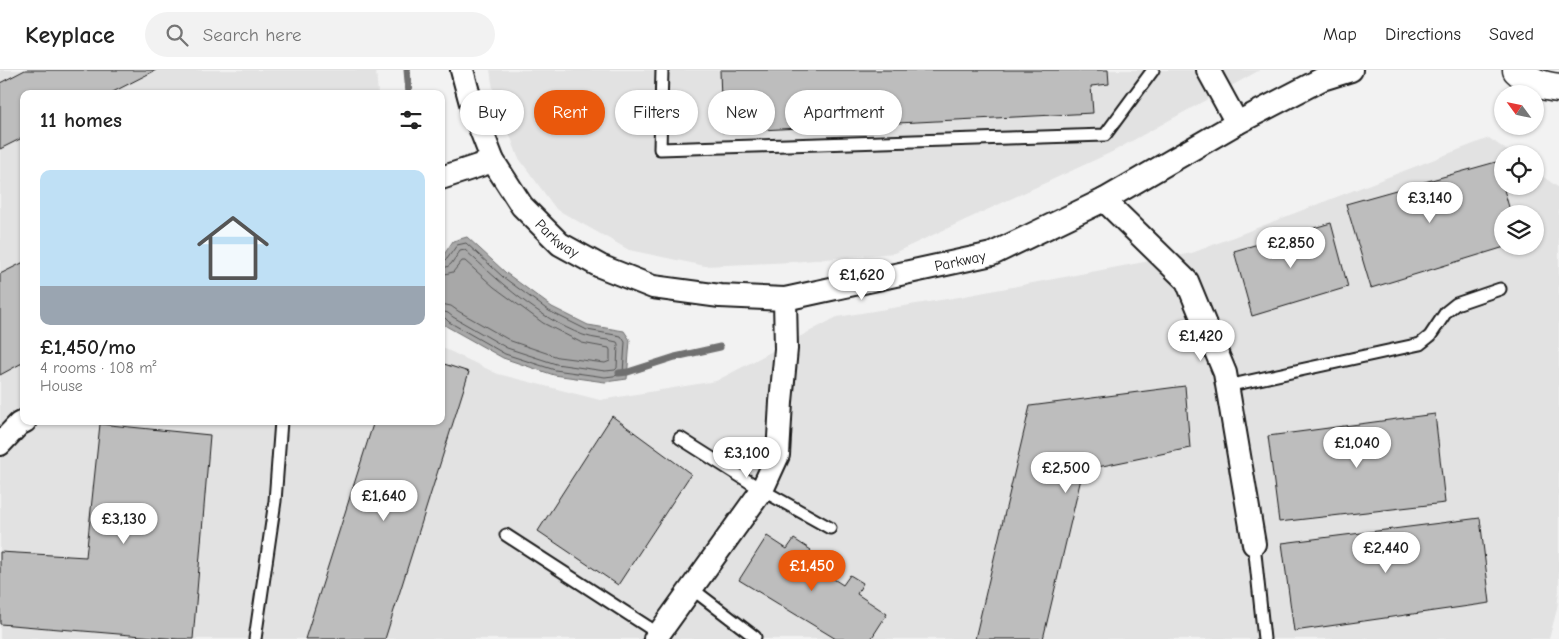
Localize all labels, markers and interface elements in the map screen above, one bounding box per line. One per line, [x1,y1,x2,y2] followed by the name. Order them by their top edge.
[145,12,495,57] search box
[25,21,115,49] text: Keyplace
[163,21,191,49] icon: search
[203,24,302,46] text: Search here
[1323,24,1357,45] text: Map
[1385,24,1461,45] text: Directions
[1489,24,1534,45] text: Saved
[1494,85,1544,135] north arrow
[1494,85,1544,255] map controls
[460,90,524,135] chip: Buy
[534,90,605,135] chip: Rent
[615,90,698,135] chip: Filters
[708,90,775,135] chip: New
[785,90,902,135] chip: Apartment
[397,106,425,134] icon: filters
[40,108,122,132] text: 11 homes
[1494,145,1544,195] button: locate
[1389,182,1471,224] pin: £3,140
[1408,189,1452,207] text: £3,140
[188,203,278,293] icon: home
[1494,205,1544,255] button: layers
[531,215,582,262] street label: Parkway
[1250,226,1332,269] pin: £2,850
[1267,234,1315,252] text: £2,850
[933,247,988,275] street label: Parkway
[821,258,903,301] pin: £1,620
[839,266,885,284] text: £1,620
[1160,320,1242,362] pin: £1,420
[1179,327,1223,345] text: £1,420
[40,335,136,359] text: £1,450/mo
[40,359,156,377] text: 4 rooms · 108 m²
[40,377,83,395] text: House
[1316,426,1398,469] pin: £1,040
[1334,434,1380,452] text: £1,040
[706,436,788,479] pin: £3,100
[724,444,770,462] text: £3,100
[1025,452,1107,494] pin: £2,500
[1042,459,1090,477] text: £2,500
[343,480,425,522] pin: £1,640
[362,487,406,505] text: £1,640
[83,502,165,545] pin: £3,130
[102,510,146,528] text: £3,130
[1345,532,1427,574] pin: £2,440
[1363,539,1409,557] text: £2,440
[771,550,853,592] pin: £1,450
[789,557,835,575] text: £1,450

